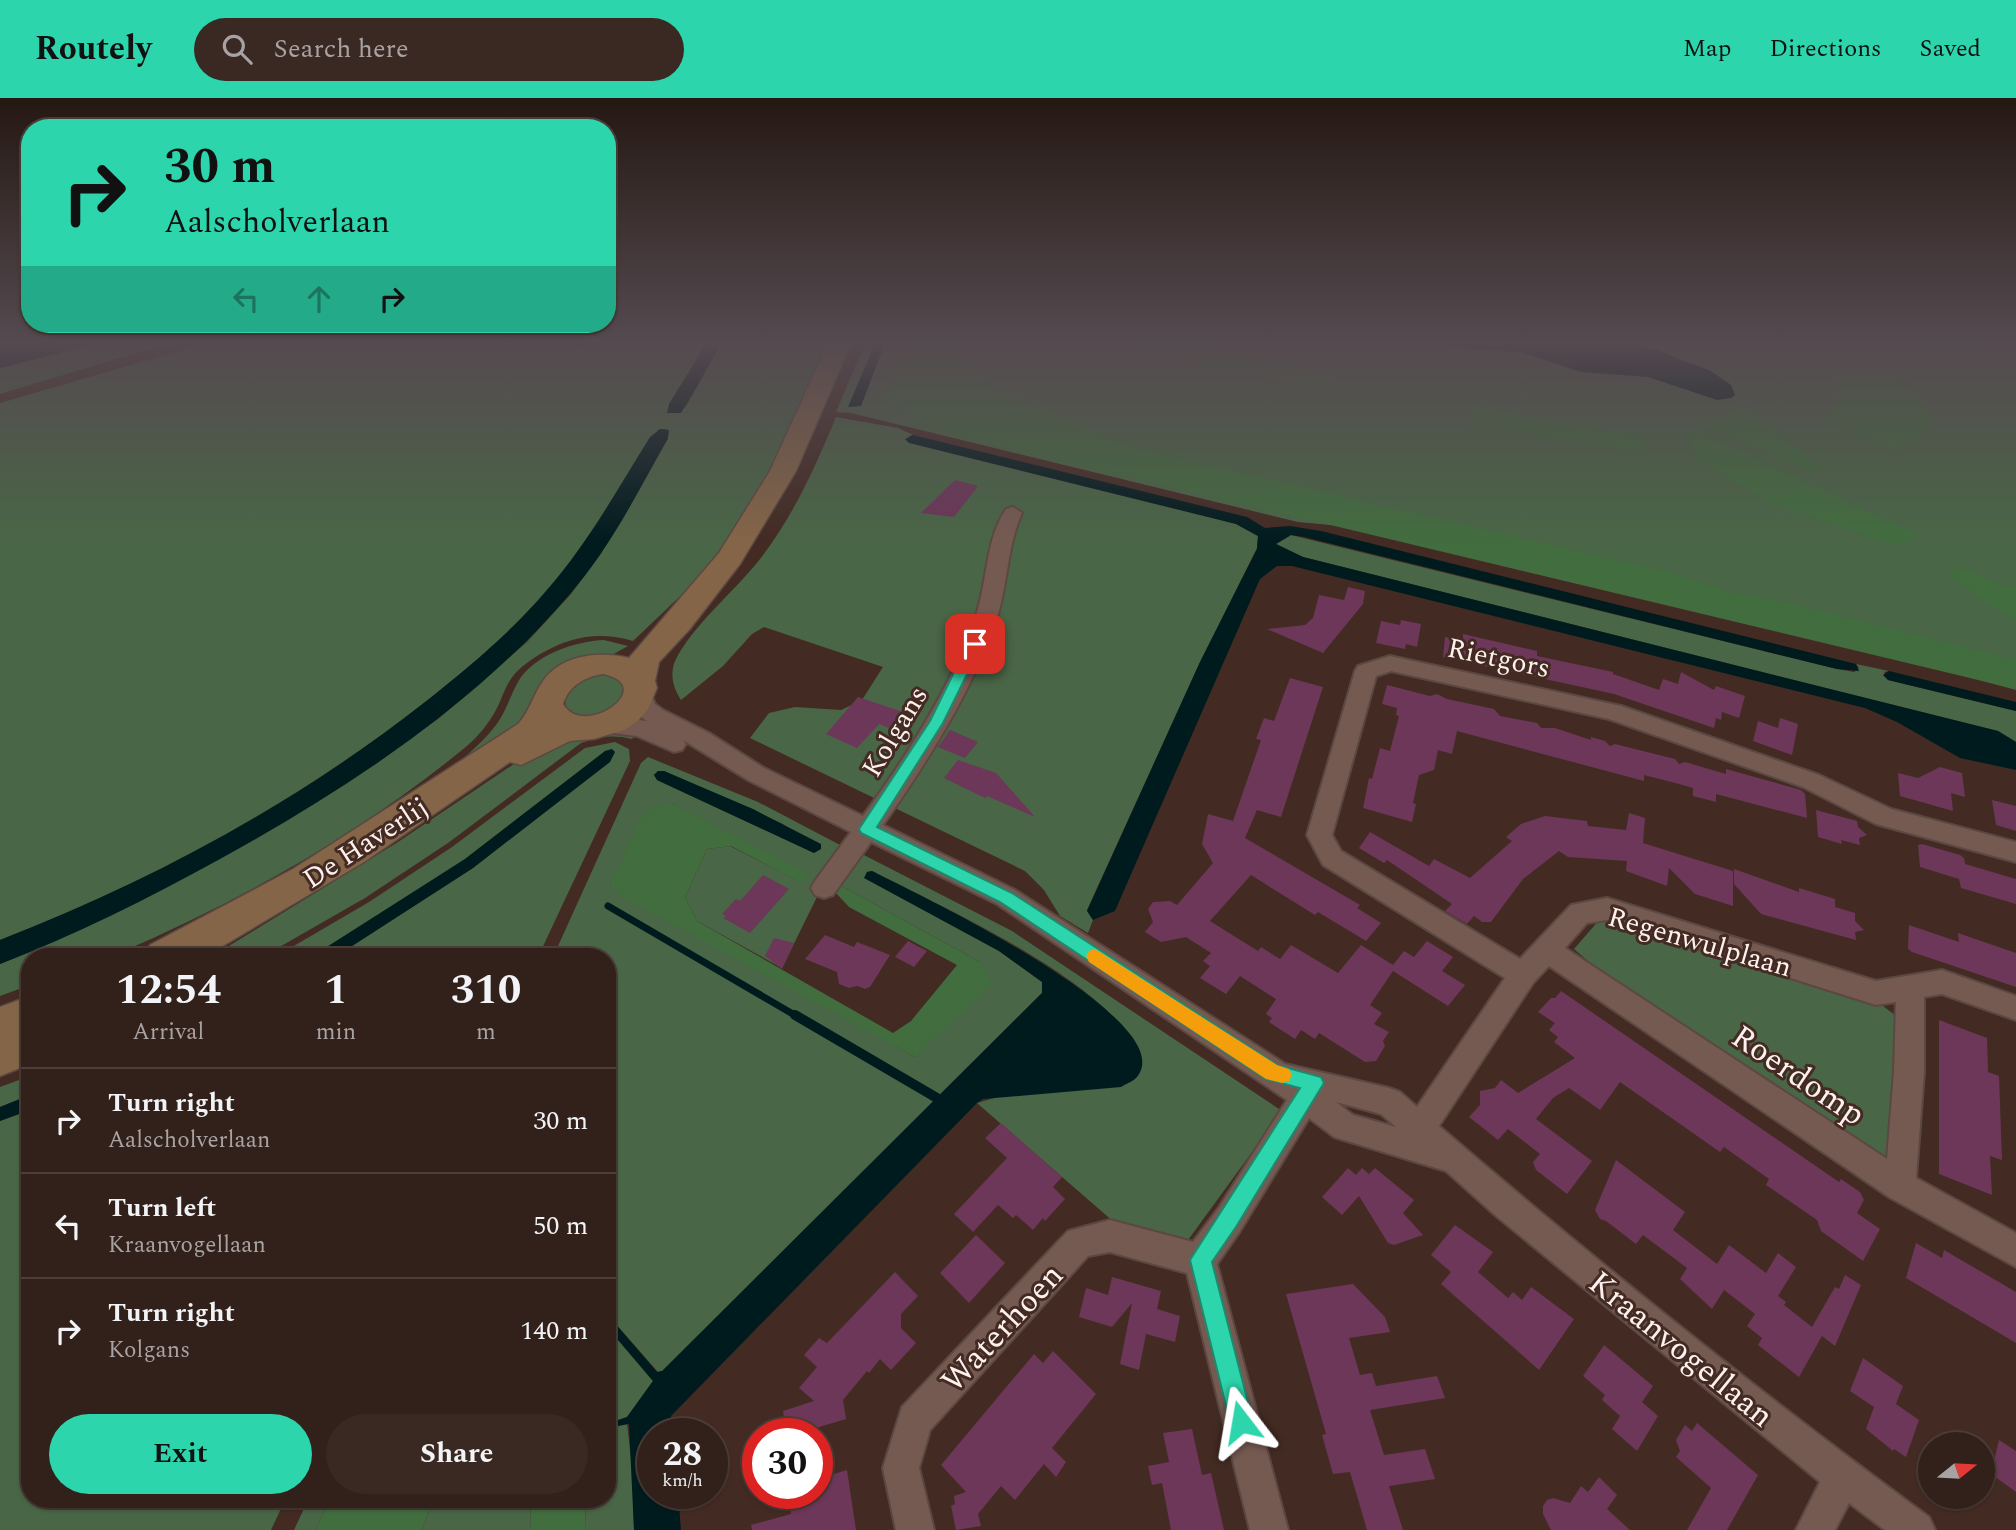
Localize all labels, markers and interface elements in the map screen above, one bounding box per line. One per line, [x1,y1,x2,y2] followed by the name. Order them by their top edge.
[194,18,684,81] search box
[35,24,152,74] text: Routely
[274,29,409,69] text: Search here
[218,30,256,68] icon: search
[1683,31,1731,67] text: Map
[1769,31,1881,67] text: Directions
[1919,31,1981,67] text: Saved
[164,130,275,205] text: 30 m
[49,147,140,238] icon: right
[164,198,390,247] text: Aalscholverlaan
[227,280,265,318] icon: left
[300,280,338,318] icon: ahead
[373,280,411,318] icon: right
[945,614,1005,674] pin
[956,625,994,663] icon: arrive
[1443,627,1554,690] street label: Rietgors
[851,678,939,786] street label: Kolgans
[294,786,437,900] street label: De Haverlij
[1603,896,1797,989] street label: Regenwulplaan
[116,959,221,1022] text: 12:54
[324,959,348,1022] text: 1
[451,959,521,1022] text: 310
[1721,1012,1875,1139] street label: Roerdomp
[133,1015,204,1050] text: Arrival
[316,1015,356,1050] text: min
[476,1015,496,1050] text: m
[108,1083,235,1123] text: Turn right
[533,1101,588,1141] text: 30 m
[49,1102,87,1140] icon: right
[108,1123,270,1158] text: Aalscholverlaan
[108,1188,216,1228] text: Turn left
[533,1206,588,1246] text: 50 m
[49,1207,87,1245] icon: left
[108,1228,266,1263] text: Kraanvogellaan
[929,1252,1076,1404] street label: Waterhoen
[1577,1259,1784,1440] street label: Kraanvogellaan
[108,1293,235,1333] text: Turn right
[520,1311,588,1351] text: 140 m
[49,1312,87,1350] icon: right
[108,1333,190,1368] text: Kolgans
[1204,1385,1278,1459] position arrow
[49,1414,312,1494] button: Exit
[326,1414,588,1494] button: Share
[742,1418,833,1509] speed limit sign: 30
[663,1428,702,1481] text: 28
[1918,1432,1995,1508] north arrow
[1918,1432,1995,1509] map controls
[662,1467,703,1494] text: km/h

